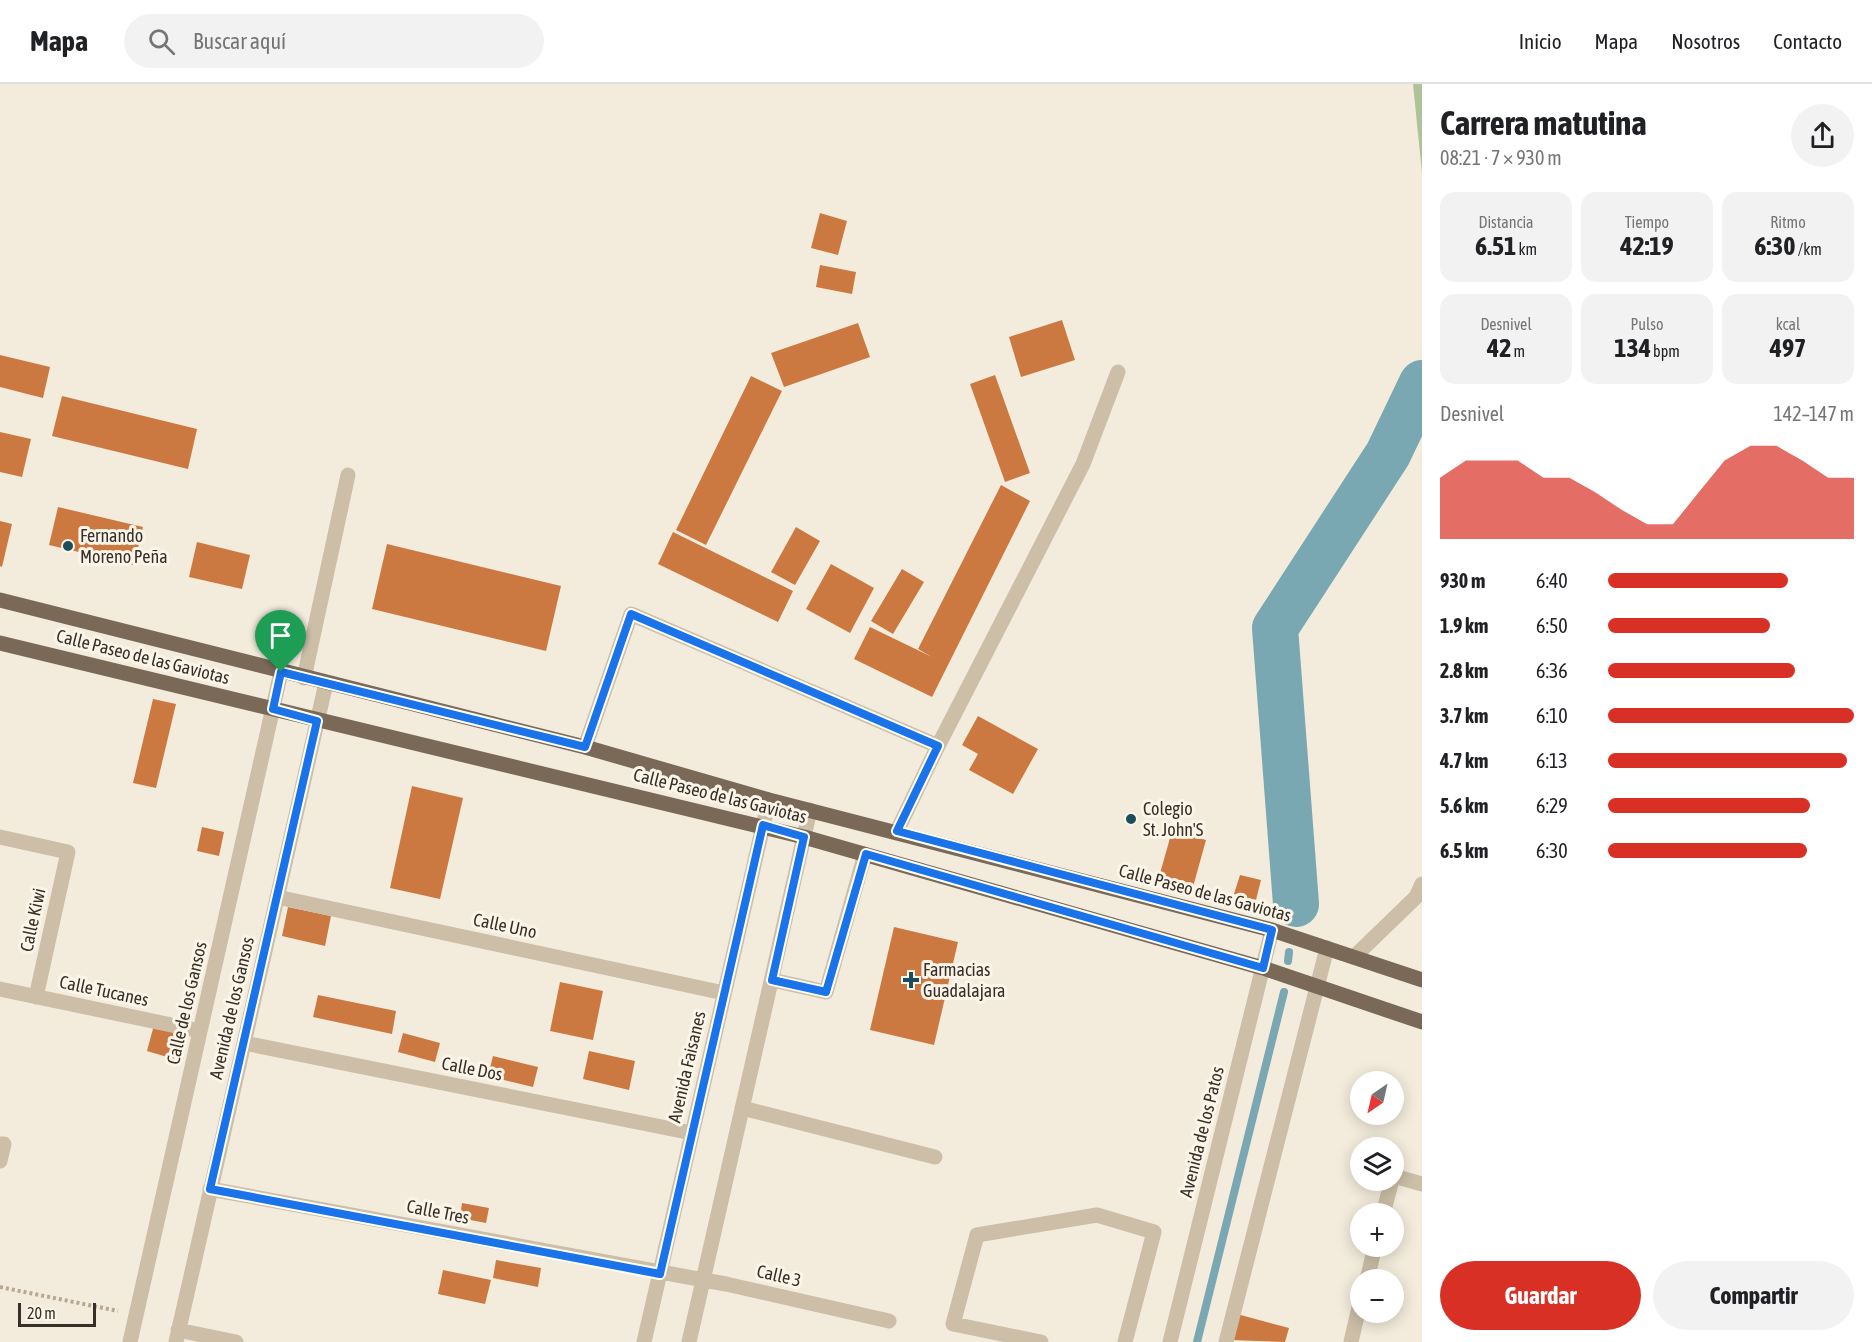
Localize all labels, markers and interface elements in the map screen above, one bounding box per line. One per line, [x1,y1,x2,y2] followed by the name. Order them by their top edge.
[124,14,544,68] search box
[30,25,88,57] text: Mapa
[145,25,178,58] icon: search
[193,28,286,54] text: Buscar aquí
[1519,29,1562,53] text: Inicio
[1595,29,1638,53] text: Mapa
[1671,29,1740,53] text: Nosotros
[1773,29,1842,53] text: Contacto
[1440,104,1647,142] text: Carrera matutina
[1791,104,1854,167] button: share
[1440,146,1562,169] text: 08:21 · 7 × 930 m
[1478,213,1534,231] text: Distancia
[1625,213,1669,231] text: Tiempo
[1770,213,1806,231] text: Ritmo
[1475,231,1516,261] text: 6.51
[1620,231,1674,261] text: 42:19
[1754,231,1796,261] text: 6:30
[1516,240,1537,258] text: km
[1796,240,1822,258] text: /km
[1480,315,1532,333] text: Desnivel
[1631,315,1663,333] text: Pulso
[1776,315,1800,333] text: kcal
[1487,333,1511,363] text: 42
[1614,333,1651,363] text: 134
[1770,333,1806,363] text: 497
[1511,342,1525,360] text: m
[1651,342,1680,360] text: bpm
[1440,402,1504,425] text: Desnivel
[1773,402,1854,425] text: 142–147 m
[80,525,168,567] place label: Fernando Moreno Peña
[61,539,75,553] marker: Fernando Moreno Peña
[1440,569,1485,592] text: 930 m
[1536,569,1568,592] text: 6:40
[255,610,306,672] pin
[1440,614,1488,637] text: 1.9 km
[1536,614,1568,637] text: 6:50
[264,619,297,652] icon: arrive
[54,625,232,688] street label: Calle Paseo de las Gaviotas
[1440,659,1488,682] text: 2.8 km
[1536,659,1568,682] text: 6:36
[1440,704,1488,727] text: 3.7 km
[1536,704,1568,727] text: 6:10
[1440,749,1488,772] text: 4.7 km
[1536,749,1568,772] text: 6:13
[631,764,809,827] street label: Calle Paseo de las Gaviotas
[1440,794,1488,817] text: 5.6 km
[1536,794,1568,817] text: 6:29
[1143,798,1204,840] place label: Colegio St. John'S
[1124,812,1138,826] marker: Colegio St. John'S
[1440,839,1488,862] text: 6.5 km
[1536,839,1568,862] text: 6:30
[1117,859,1294,926] street label: Calle Paseo de las Gaviotas
[16,886,49,954] street label: Calle Kiwi
[471,909,539,942] street label: Calle Uno
[205,935,258,1081] street label: Avenida de los Gansos
[162,939,211,1066] street label: Calle de los Gansos
[923,959,1005,1001] place label: Farmacias Guadalajara
[58,971,151,1010] street label: Calle Tucanes
[904,973,918,987] marker: Farmacias Guadalajara
[663,1009,710,1125] street label: Avenida Faisanes
[440,1052,504,1085] street label: Calle Dos
[1175,1064,1228,1200] street label: Avenida de los Patos
[1350,1071,1404,1125] north arrow
[1350,1071,1404,1323] map controls
[1350,1137,1404,1191] button: layers
[405,1195,471,1228] street label: Calle Tres
[1350,1203,1404,1257] button: +
[755,1260,803,1291] street label: Calle 3
[1440,1261,1641,1330] button: Guardar
[1653,1261,1854,1330] button: Compartir
[1350,1269,1404,1323] button: −
[18,1300,96,1328] scale bar
[27,1304,56,1322] text: 20 m

